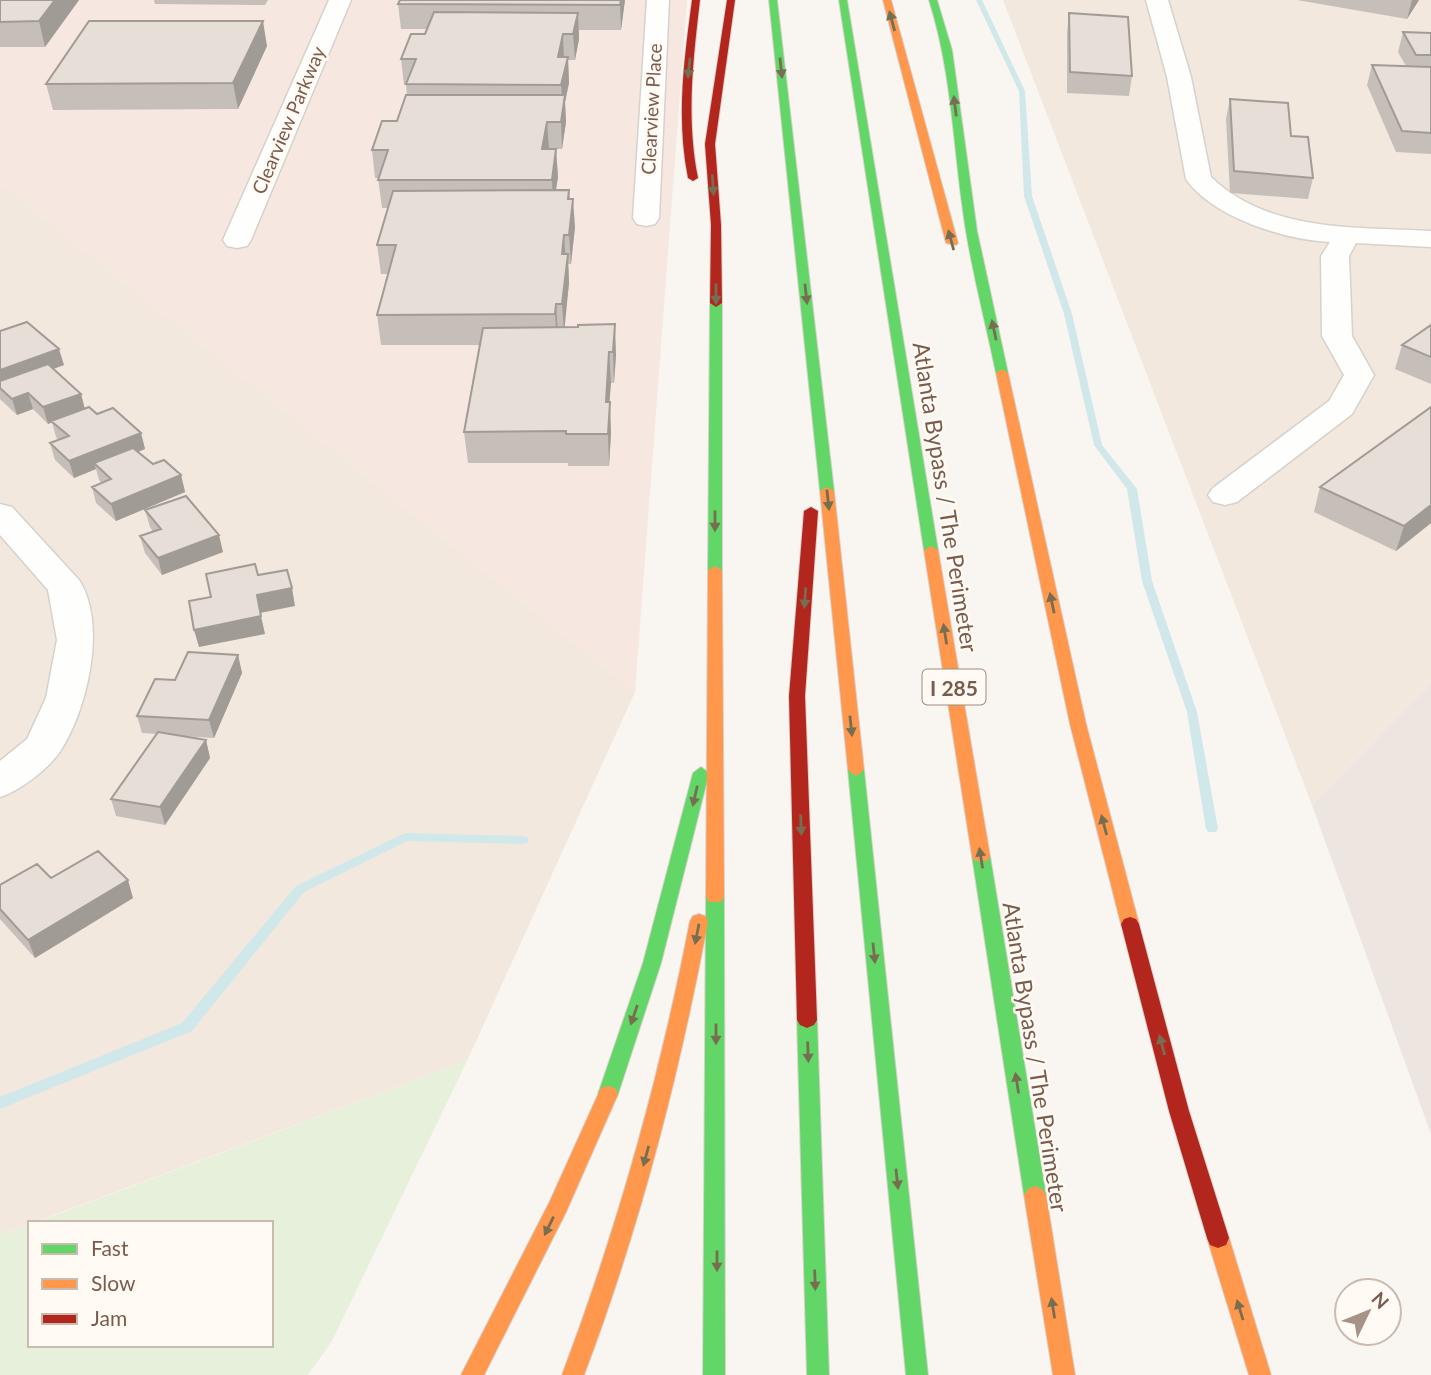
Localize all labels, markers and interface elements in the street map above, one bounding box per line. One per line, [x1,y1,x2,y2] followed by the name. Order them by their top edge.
[886,9,897,31] one-way arrow
[247,43,330,197] street label: Clearview Parkway
[636,43,666,175] street label: Clearview Place
[684,57,695,79] one-way arrow
[776,57,787,79] one-way arrow
[949,95,960,117] one-way arrow
[708,174,719,196] one-way arrow
[946,229,956,250] one-way arrow
[710,283,721,305] one-way arrow
[801,283,812,305] one-way arrow
[988,319,999,341] one-way arrow
[908,340,984,655] street label: Atlanta Bypass / The Perimeter
[823,489,834,511] one-way arrow
[709,510,721,532] one-way arrow
[799,587,810,609] one-way arrow
[1047,592,1058,614] one-way arrow
[939,623,950,645] one-way arrow
[922,670,986,704] road number: I 285
[846,715,857,737] one-way arrow
[690,785,701,807] one-way arrow
[796,814,807,836] one-way arrow
[1098,814,1109,836] one-way arrow
[976,847,987,869] one-way arrow
[998,900,1074,1215] street label: Atlanta Bypass / The Perimeter
[691,923,702,945] one-way arrow
[869,942,880,964] one-way arrow
[628,1005,639,1026] one-way arrow
[710,1023,722,1045] one-way arrow
[1156,1034,1167,1056] one-way arrow
[802,1042,814,1064] one-way arrow
[1011,1072,1022,1094] one-way arrow
[640,1145,650,1166] one-way arrow
[892,1168,903,1190] one-way arrow
[543,1216,555,1236] one-way arrow
[28,1221,273,1347] legend
[91,1235,129,1260] text: Fast
[711,1250,722,1272] one-way arrow
[809,1269,821,1291] one-way arrow
[91,1270,136,1295] text: Slow
[1333,1277,1403,1347] north arrow
[1367,1287,1394,1313] text: N
[1047,1297,1058,1319] one-way arrow
[1235,1299,1245,1320] one-way arrow
[91,1305,127,1330] text: Jam

